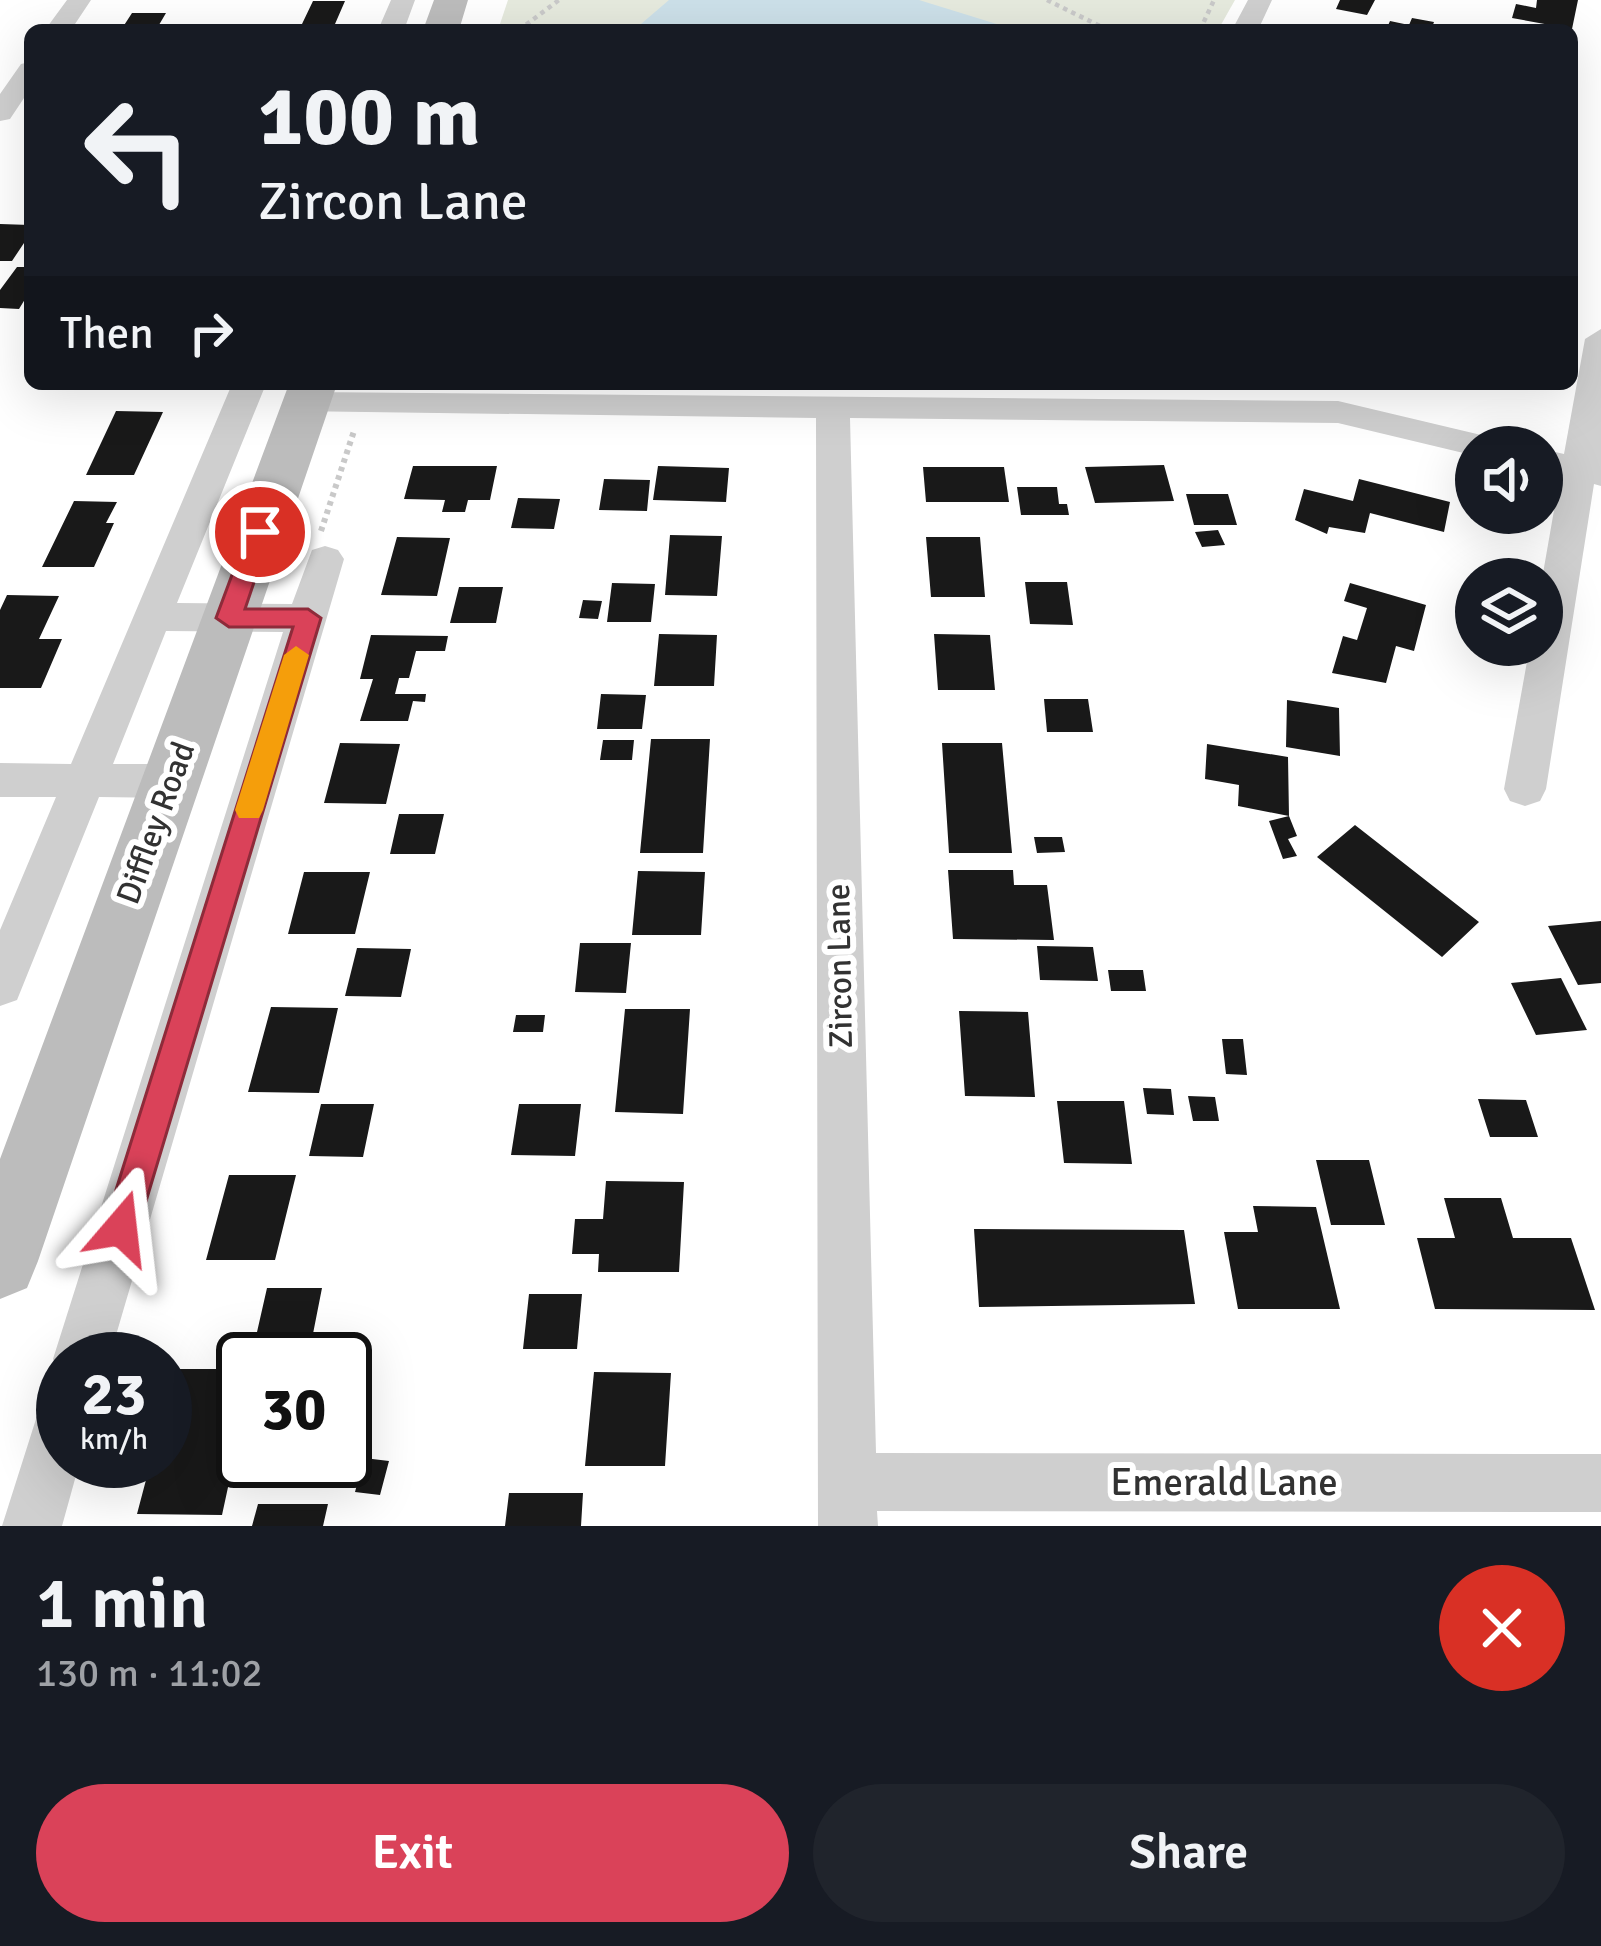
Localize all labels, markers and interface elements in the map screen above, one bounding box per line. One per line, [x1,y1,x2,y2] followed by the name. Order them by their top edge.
[258,65,480,169] text: 100 m
[60,72,216,228] icon: left
[258,168,528,235] text: Zircon Lane
[178,300,244,366] icon: right
[60,306,154,361] text: Then
[1455,426,1563,666] map controls
[1455,426,1563,534] button: sound
[209,481,311,583] pin
[227,499,293,565] icon: arrive
[1455,558,1563,666] button: layers
[108,736,204,910] street label: Diffley Road
[818,883,862,1049] street label: Zircon Lane
[58,1165,184,1291] position arrow
[216,1332,372,1488] speed limit sign: 30
[82,1358,146,1432] text: 23
[80,1421,148,1458] text: km/h
[1110,1458,1338,1506] street label: Emerald Lane
[36,1559,208,1648] text: 1 min
[1439,1565,1565,1691] button: close
[36,1649,263,1697] text: 130 m · 11:02
[36,1784,789,1922] button: Exit
[813,1784,1565,1922] button: Share

